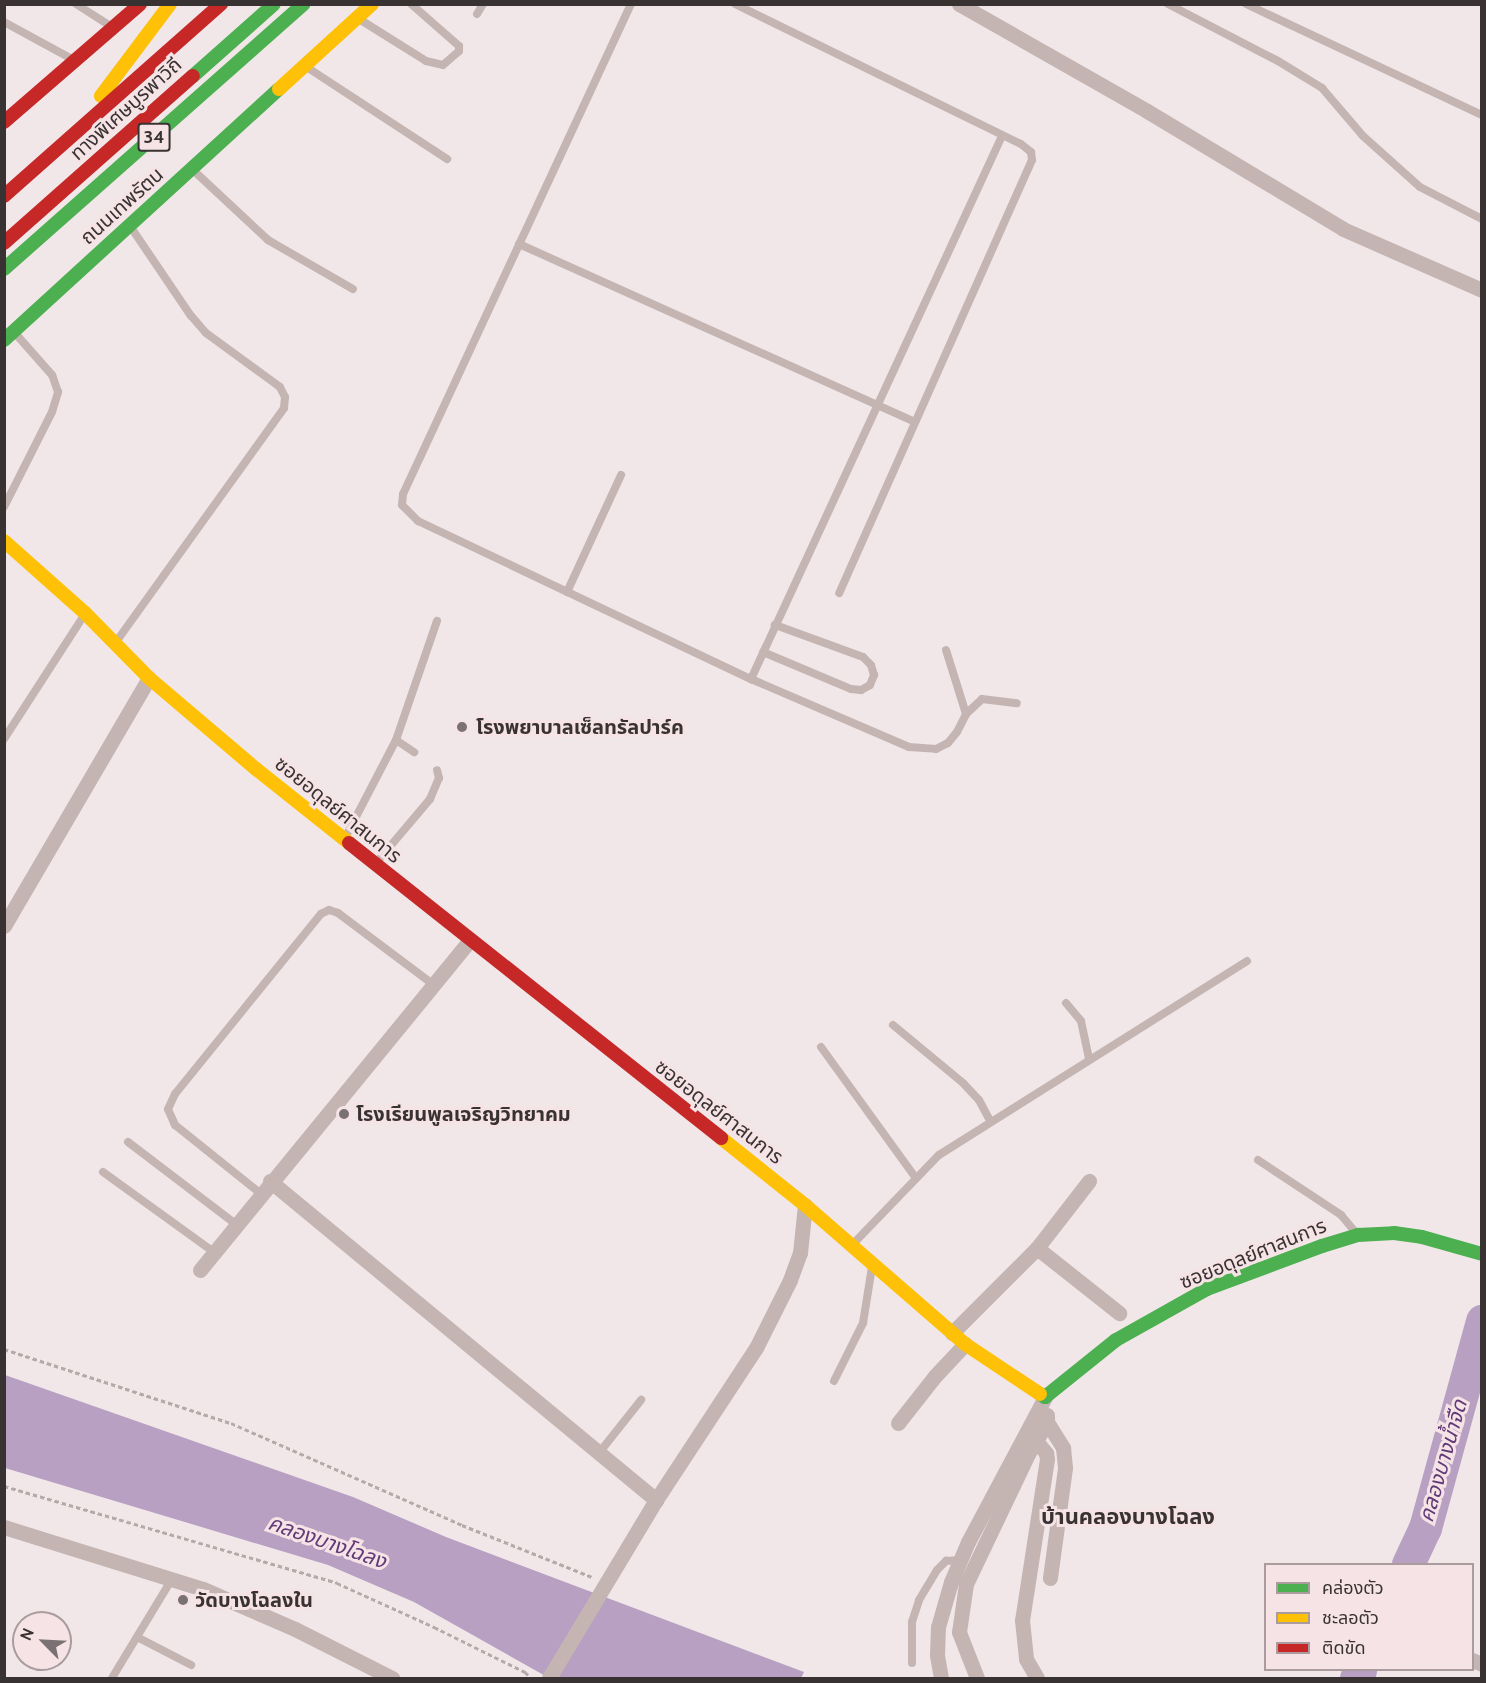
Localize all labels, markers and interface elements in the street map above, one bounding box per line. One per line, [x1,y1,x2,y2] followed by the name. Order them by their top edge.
[65,53,187,165] street label: ทางพิเศษบูรพาวิถี
[138,122,170,152] road number: 34
[76,163,168,249] street label: ถนนเทพรัตน
[476,715,684,739] place label: โรงพยาบาลเซ็ลทรัลปาร์ค
[453,718,471,736] marker: โรงพยาบาลเซ็ลทรัลปาร์ค
[270,752,406,868] street label: ซอยอดุลย์ศาสนการ
[650,1055,788,1169] street label: ซอยอดุลย์ศาสนการ
[356,1102,571,1126] place label: โรงเรียนพูลเจริญวิทยาคม
[337,1107,351,1121] marker: โรงเรียนพูลเจริญวิทยาคม
[1176,1214,1330,1294] street label: ซอยอดุลย์ศาสนการ
[1413,1397,1473,1525] water label: คลองบางน้ำจืด
[1041,1504,1215,1530] district label: บ้านคลองบางโฉลง
[265,1510,389,1574] water label: คลองบางโฉลง
[1264,1563,1474,1671] legend
[1322,1577,1384,1599] text: คล่องตัว
[195,1588,313,1612] place label: วัดบางโฉลงใน
[176,1593,190,1607] marker: วัดบางโฉลงใน
[1322,1607,1379,1629] text: ชะลอตัว
[12,1611,72,1671] north arrow
[16,1625,38,1643] text: N
[1322,1637,1365,1659] text: ติดขัด

